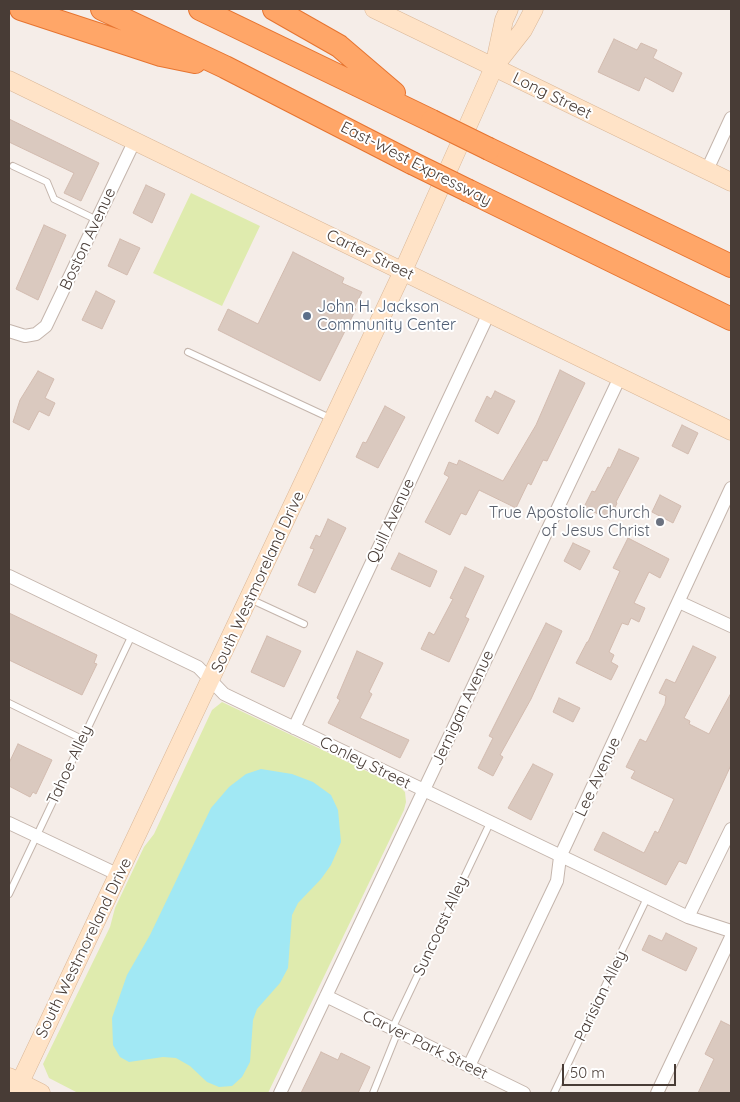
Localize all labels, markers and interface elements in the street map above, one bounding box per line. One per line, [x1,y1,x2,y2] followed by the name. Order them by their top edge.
[509,69,595,123] street label: Long Street
[337,118,495,210] street label: East-West Expressway
[56,185,120,293] street label: Boston Avenue
[323,226,417,284] street label: Carter Street
[317,297,456,335] place label: John H. Jackson Community Center
[301,310,313,322] marker: John H. Jackson Community Center
[363,476,419,566] street label: Quill Avenue
[207,488,309,676] street label: South Westmoreland Drive
[489,503,650,541] place label: True Apostolic Church of Jesus Christ
[654,516,666,528] marker: True Apostolic Church of Jesus Christ
[428,647,498,769] street label: Jernigan Avenue
[43,722,97,808] street label: Tahoe Alley
[316,733,414,793] street label: Conley Street
[571,734,625,820] street label: Lee Avenue
[32,855,136,1041] street label: South Westmoreland Drive
[410,873,472,979] street label: Suncoast Alley
[571,947,631,1045] street label: Parisian Alley
[359,1006,491,1084] street label: Carver Park Street
[565,1054,679,1086] scale bar
[570,1063,605,1082] text: 50 m

